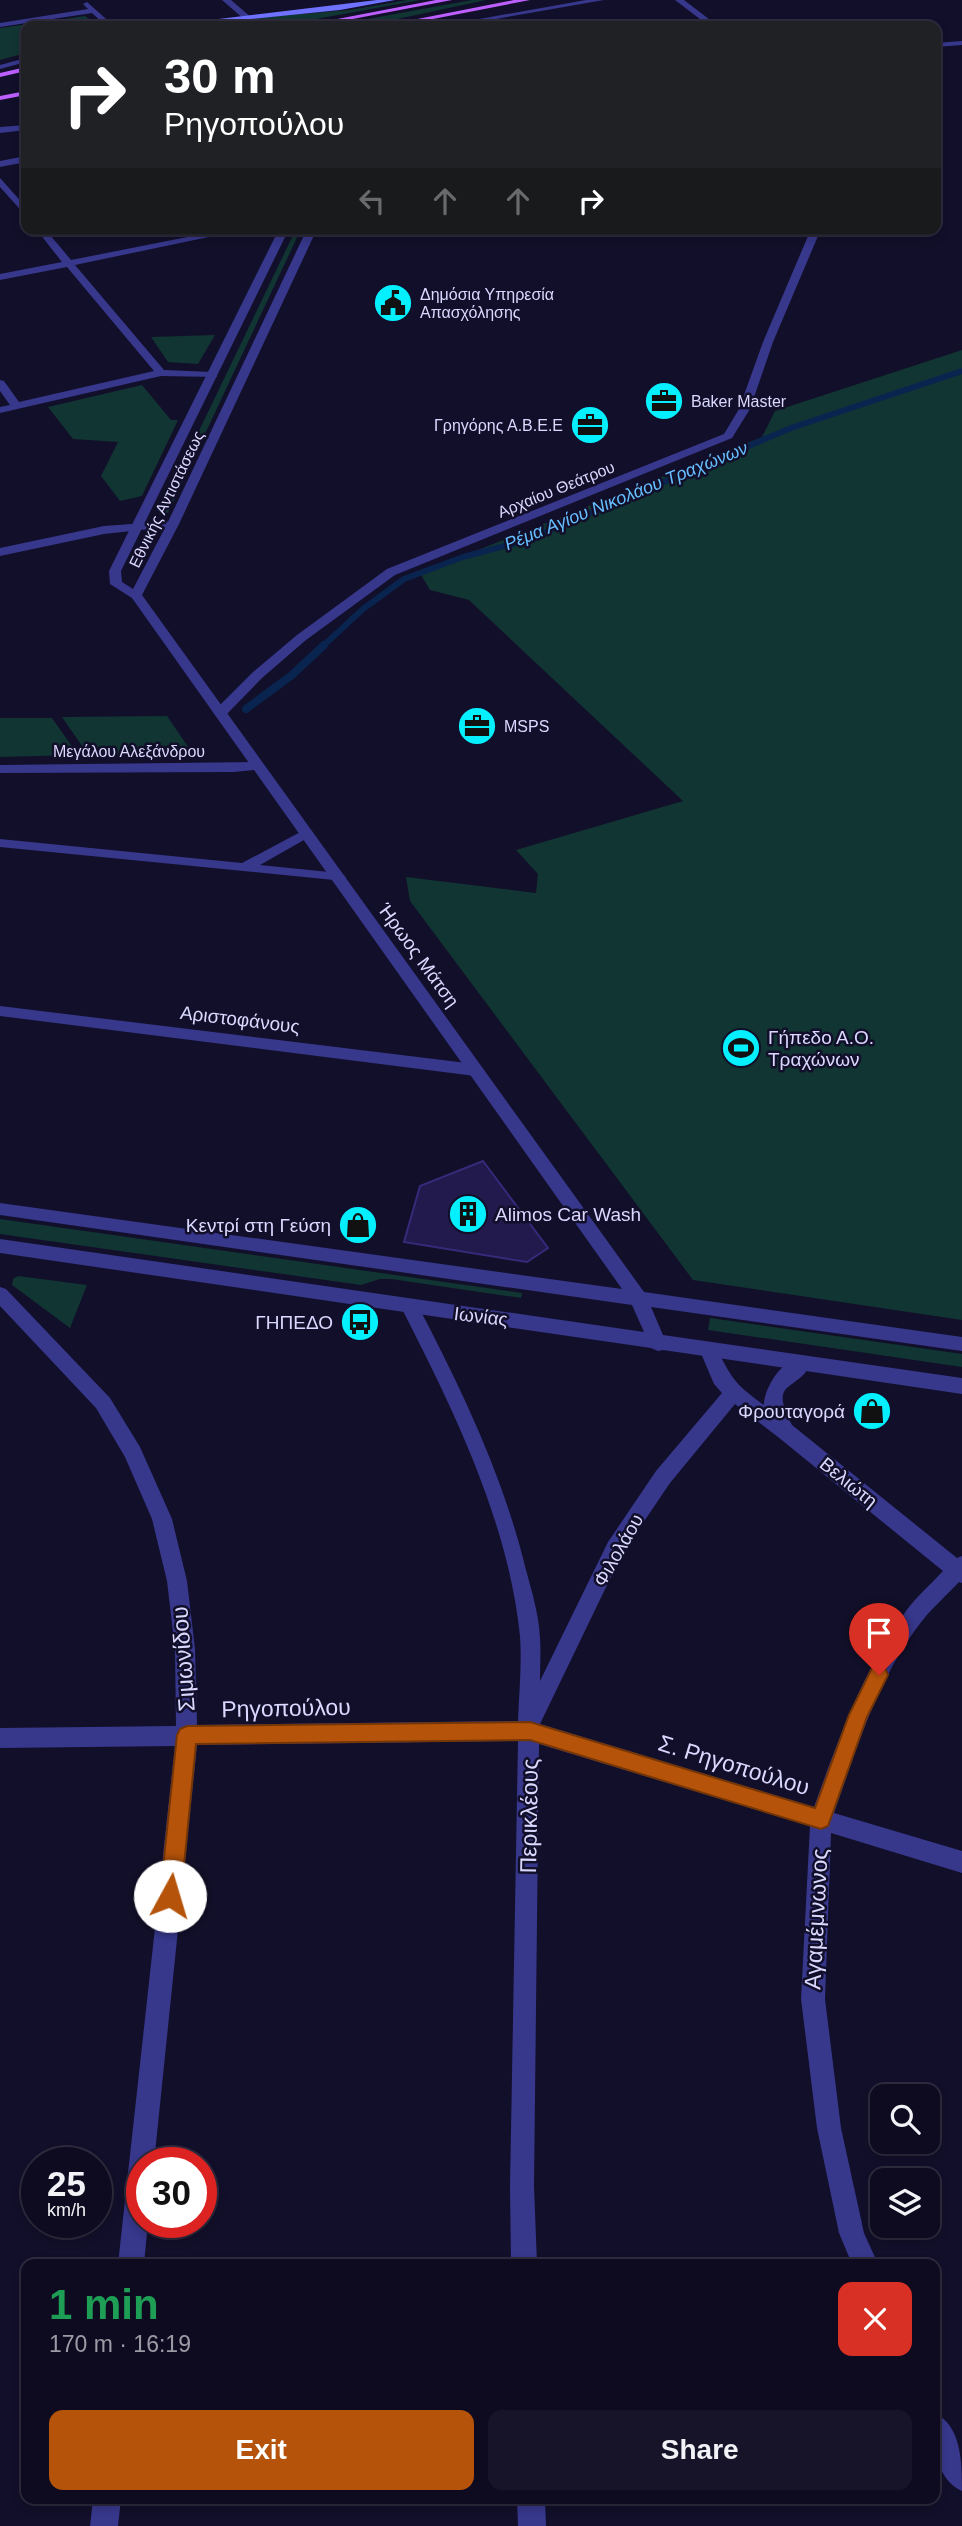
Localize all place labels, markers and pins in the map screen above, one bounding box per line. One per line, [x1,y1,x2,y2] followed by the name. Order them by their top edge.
[372,282,414,324] public building icon: Δημόσια Υπηρεσία Απασχόλησης
[420,286,554,321] place label: Δημόσια Υπηρεσία Απασχόλησης
[643,380,685,422] office icon: Baker Master
[691,393,787,410] place label: Baker Master
[569,404,611,446] office icon: Γρηγόρης Α.Β.Ε.Ε
[434,417,563,434] place label: Γρηγόρης Α.Β.Ε.Ε
[456,705,498,747] office icon: MSPS
[504,718,549,735] place label: MSPS
[720,1027,762,1069] sports icon: Γήπεδο Α.Ο. Τραχώνων
[768,1027,874,1070] place label: Γήπεδο Α.Ο. Τραχώνων
[447,1193,489,1235] building icon: Alimos Car Wash
[337,1204,379,1246] shop icon: Κεντρί στη Γεύση
[495,1204,641,1225] place label: Alimos Car Wash
[186,1215,331,1236] place label: Κεντρί στη Γεύση
[339,1301,381,1343] bus stop icon: ΓΗΠΕΔΟ
[255,1312,333,1333] place label: ΓΗΠΕΔΟ
[851,1390,893,1432] shop icon: Φρουταγορά
[738,1401,845,1422] place label: Φρουταγορά
[849,1603,909,1675] pin

